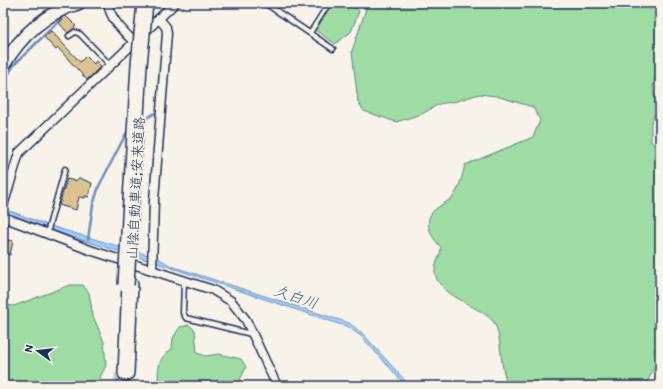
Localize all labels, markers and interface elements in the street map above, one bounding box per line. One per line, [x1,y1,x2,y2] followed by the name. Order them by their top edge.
[124,116,148,260] street label: 山陰自動車道;安来道路
[272,281,320,313] water label: 久白川
[18,331,58,371] north arrow
[22,343,36,354] text: N

